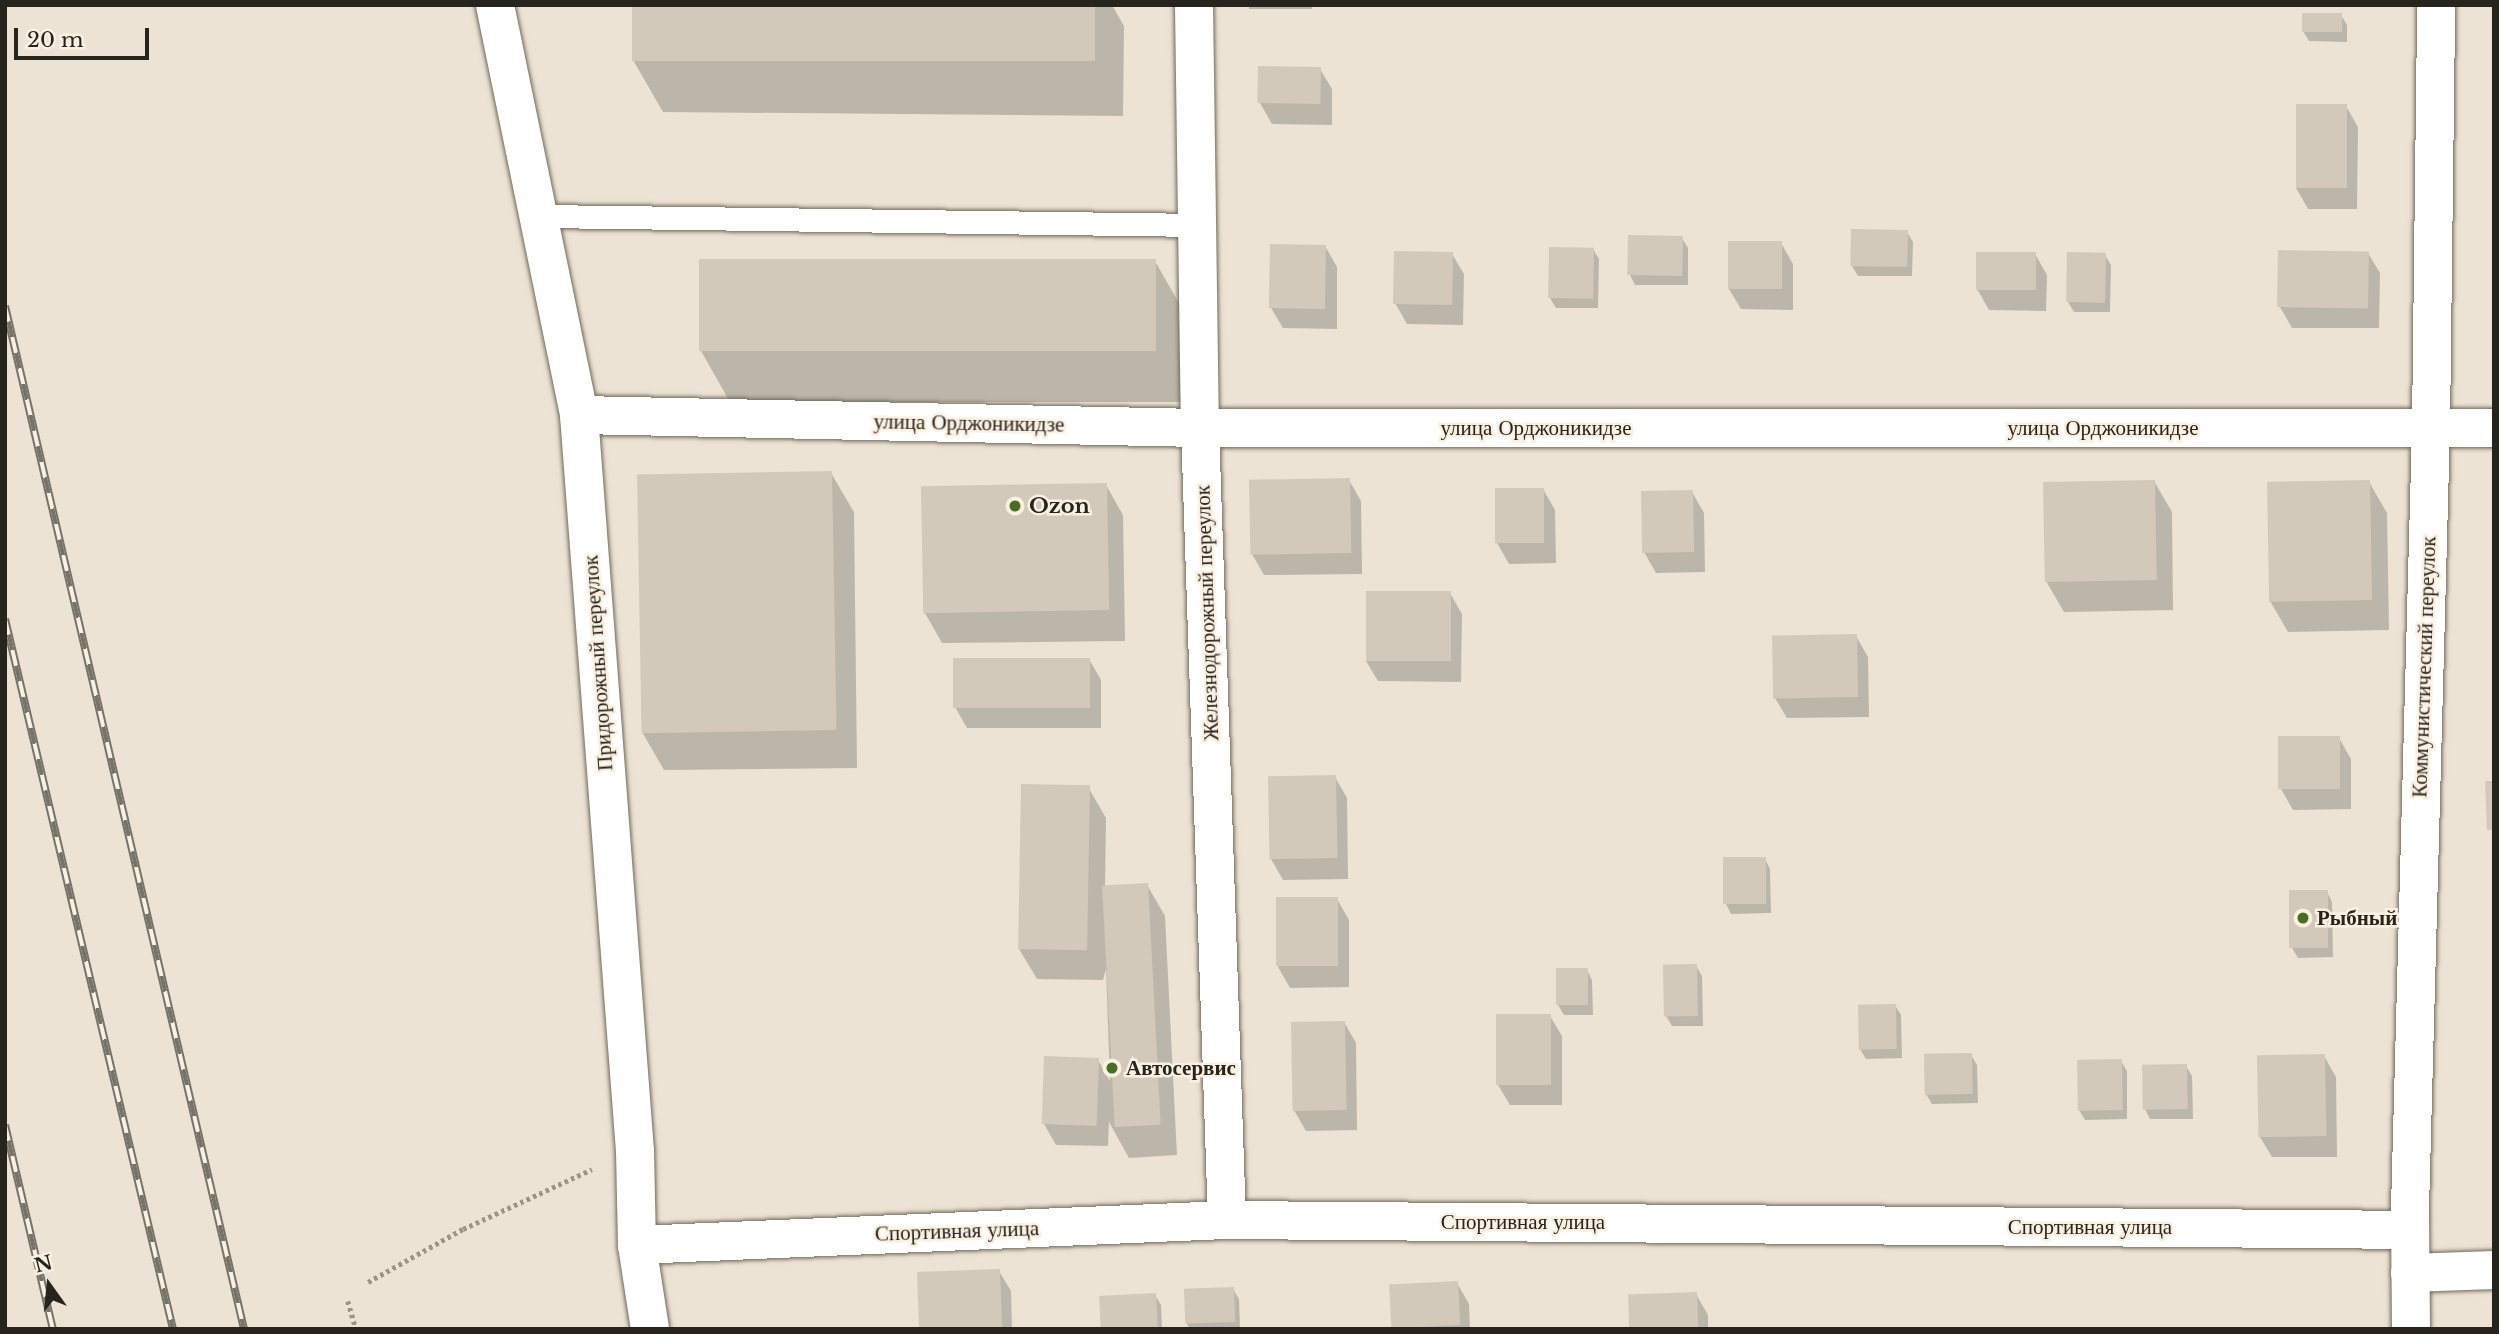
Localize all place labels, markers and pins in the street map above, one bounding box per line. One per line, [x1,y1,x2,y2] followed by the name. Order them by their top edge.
[1029,493,1090,519] place label: Ozon
[1007,498,1023,514] marker: Ozon
[2317,905,2397,931] place label: Рыбный
[2295,910,2311,926] marker: Рыбный
[1126,1055,1236,1081] place label: Автосервис
[1104,1060,1120,1076] marker: Автосервис

